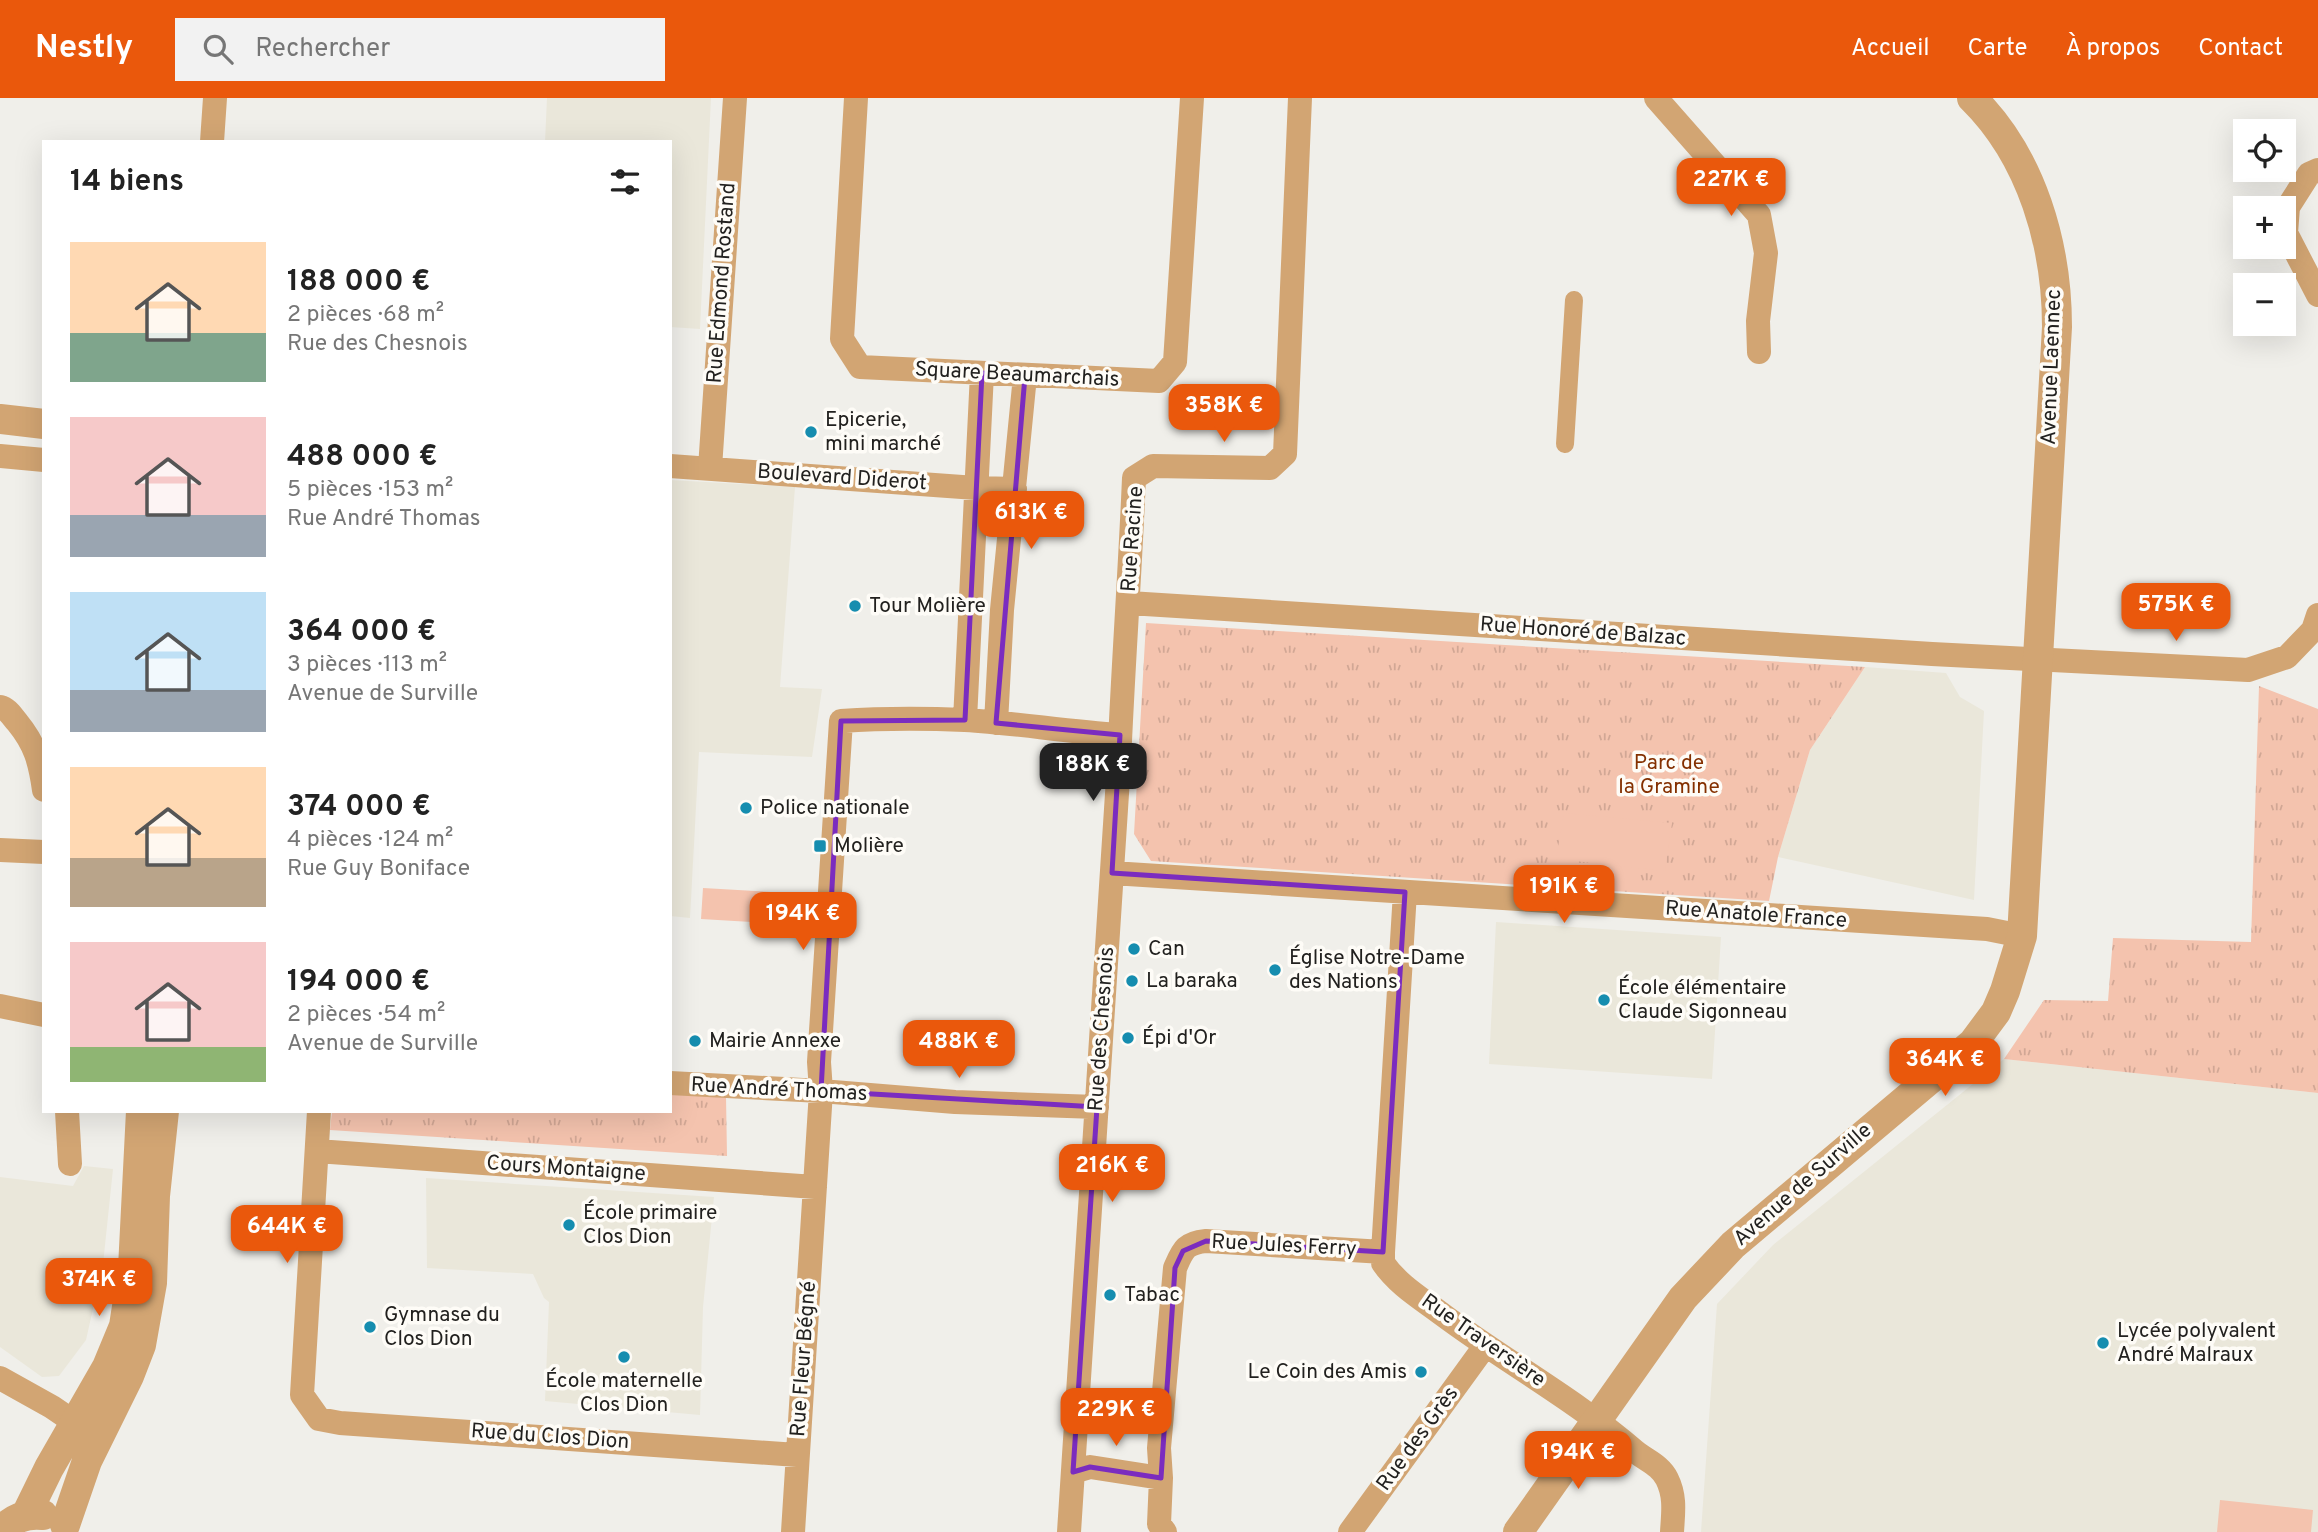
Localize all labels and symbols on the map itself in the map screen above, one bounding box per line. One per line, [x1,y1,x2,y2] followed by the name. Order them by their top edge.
[1674,158,1788,218] pin: 227K €
[702,182,742,384] street label: Rue Edmond Rostand
[2036,288,2068,446] street label: Avenue Laennec
[914,356,1120,394] street label: Square Beaumarchais
[1167,384,1281,444] pin: 358K €
[825,407,941,458] place label: Epicerie, mini marché
[803,424,819,440] marker: Epicerie, mini marché
[756,459,928,497] street label: Boulevard Diderot
[1116,485,1150,593] street label: Rue Racine
[974,491,1088,551] pin: 613K €
[2119,584,2233,643] pin: 575K €
[869,593,986,620] place label: Tour Molière
[847,598,863,614] marker: Tour Molière
[1479,611,1687,653] street label: Rue Honoré de Balzac
[1036,744,1150,803] pin: 188K €
[1618,750,1720,801] park label: Parc de la Gramine
[760,795,910,822] place label: Police nationale
[738,800,754,816] marker: Police nationale
[834,833,904,860] place label: Molière
[812,838,828,854] marker: Molière
[1507,866,1621,925] pin: 191K €
[746,892,860,952] pin: 194K €
[1664,895,1848,935] street label: Rue Anatole France
[1148,936,1185,963] place label: Can
[1126,941,1142,957] marker: Can
[1289,944,1465,996] place label: Église Notre-Dame des Nations
[1083,946,1121,1112] street label: Rue des Chesnois
[1267,962,1283,978] marker: Église Notre-Dame des Nations
[1146,968,1238,995] place label: La baraka
[1124,973,1140,989] marker: La baraka
[1618,974,1787,1026] place label: École élémentaire Claude Sigonneau
[1596,992,1612,1008] marker: École élémentaire Claude Sigonneau
[902,1020,1016,1080] pin: 488K €
[1142,1024,1217,1052] place label: Épi d'Or
[709,1028,841,1055] place label: Mairie Annexe
[1120,1030,1136,1046] marker: Épi d'Or
[687,1033,703,1049] marker: Mairie Annexe
[1888,1038,2002,1098] pin: 364K €
[690,1072,868,1108] street label: Rue André Thomas
[1728,1118,1878,1252] street label: Avenue de Surville
[1055,1144,1169,1204] pin: 216K €
[485,1150,647,1188] street label: Cours Montaigne
[583,1199,717,1251] place label: École primaire Clos Dion
[230,1206,344,1265] pin: 644K €
[561,1217,577,1233] marker: École primaire Clos Dion
[1211,1229,1357,1263] street label: Rue Jules Ferry
[42,1258,156,1318] pin: 374K €
[785,1280,823,1438] street label: Rue Fleur Bégné
[1124,1282,1180,1309] place label: Tabac
[1102,1287,1118,1303] marker: Tabac
[1416,1288,1550,1394] street label: Rue Traversière
[384,1302,500,1353] place label: Gymnase du Clos Dion
[2117,1318,2276,1369] place label: Lycée polyvalent André Malraux
[362,1319,378,1335] marker: Gymnase du Clos Dion
[2095,1335,2111,1351] marker: Lycée polyvalent André Malraux
[616,1349,632,1365] marker: École maternelle Clos Dion
[1247,1359,1407,1386] place label: Le Coin des Amis
[1413,1364,1429,1380] marker: Le Coin des Amis
[545,1367,703,1419] place label: École maternelle Clos Dion
[1371,1381,1465,1497] street label: Rue des Grès
[1059,1388,1173,1448] pin: 229K €
[470,1418,630,1456] street label: Rue du Clos Dion
[1521,1432,1635,1491] pin: 194K €

